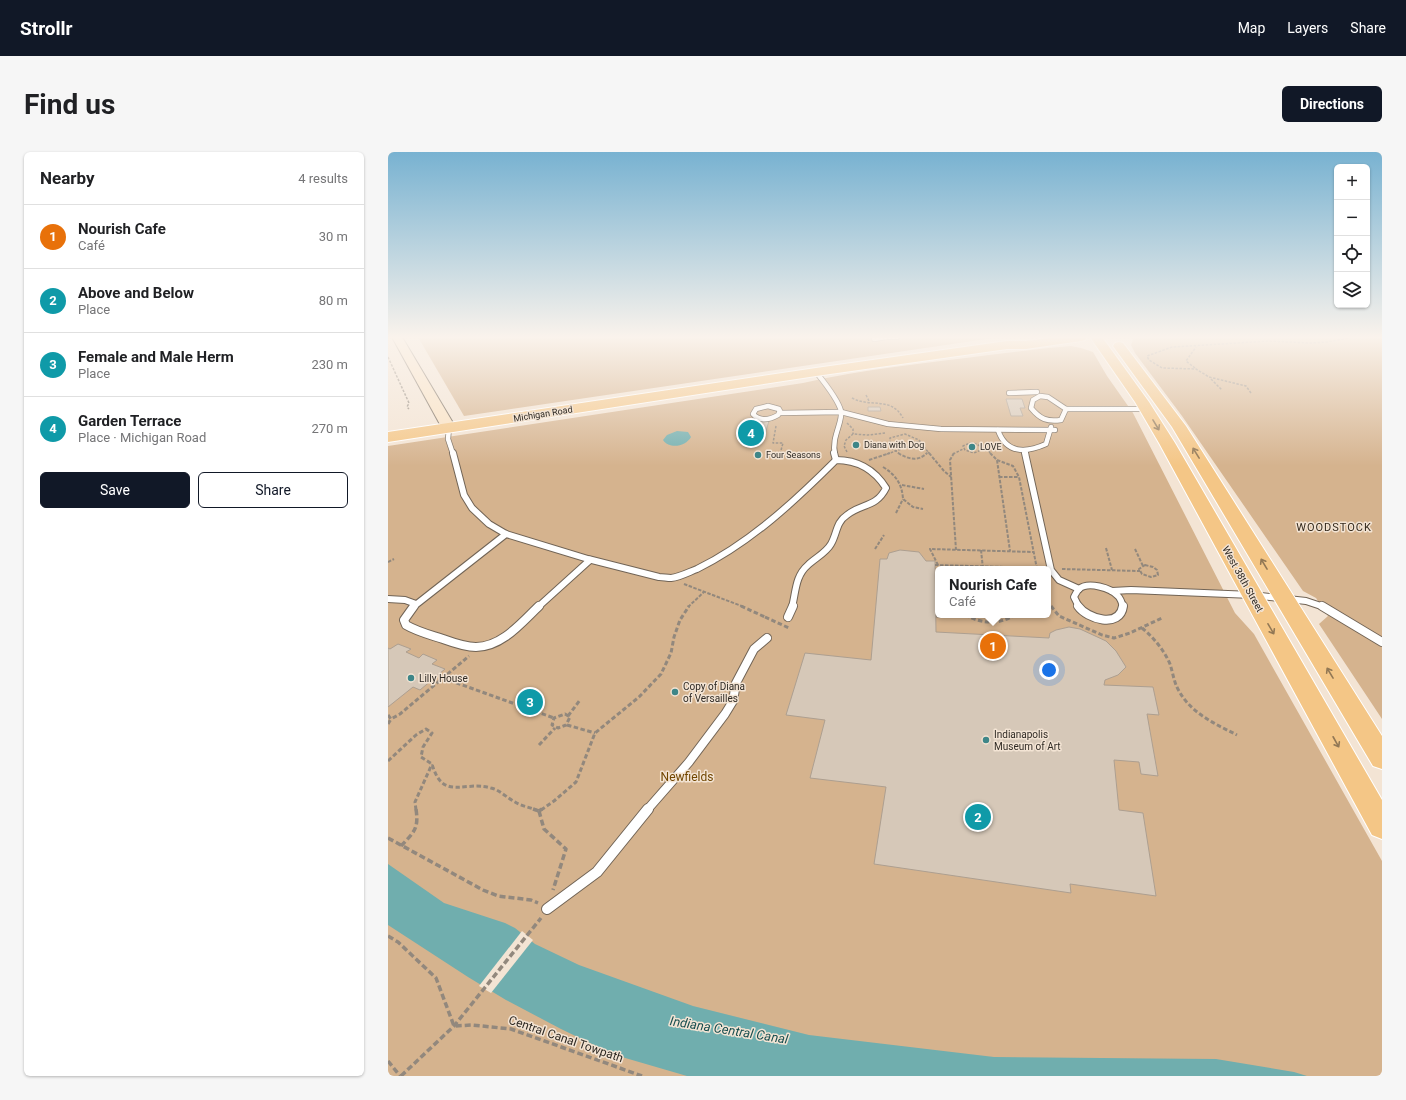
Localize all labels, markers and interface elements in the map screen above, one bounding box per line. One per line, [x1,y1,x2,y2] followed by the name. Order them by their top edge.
[20,17,73,40] text: Strollr
[1238,20,1265,36] text: Map
[1287,20,1328,36] text: Layers
[1350,20,1386,36] text: Share
[1282,86,1382,122] button: Directions
[24,88,115,121] text: Find us
[1334,164,1370,308] map controls
[1334,164,1370,200] button: +
[40,168,95,188] text: Nearby
[298,171,348,186] text: 4 results
[1334,200,1370,236] button: −
[78,220,166,238] text: Nourish Cafe
[49,229,57,244] text: 1
[319,229,348,244] text: 30 m
[1334,236,1370,272] button: locate
[78,238,105,253] text: Café
[1334,272,1370,308] button: layers
[78,284,194,302] text: Above and Below
[49,293,57,308] text: 2
[319,293,348,308] text: 80 m
[78,302,110,317] text: Place
[78,348,234,366] text: Female and Male Herm
[49,357,57,372] text: 3
[311,357,348,372] text: 230 m
[78,366,110,381] text: Place
[513,404,573,424] street label: Michigan Road
[78,412,181,430] text: Garden Terrace
[738,418,764,448] pin: 4
[1153,419,1161,431] one-way arrow
[49,421,57,436] text: 4
[311,421,348,436] text: 270 m
[78,430,206,445] text: Place · Michigan Road
[851,440,861,450] marker: Diana with Dog
[864,440,924,450] place label: Diana with Dog
[967,442,977,452] marker: LOVE
[980,442,1002,452] place label: LOVE
[1192,447,1200,459] one-way arrow
[753,450,763,460] marker: Four Seasons
[766,450,821,460] place label: Four Seasons
[40,472,190,508] button: Save
[198,472,348,508] button: Share
[1296,521,1372,534] district label: WOODSTOCK
[1220,544,1266,614] street label: West 38th Street
[1260,559,1268,570] one-way arrow
[935,566,1051,618] popup
[949,576,1037,594] text: Nourish Cafe
[949,594,976,609] text: Café
[1268,623,1276,635] one-way arrow
[980,631,1006,661] pin: 1
[1039,660,1059,680] your location
[1326,667,1334,679] one-way arrow
[406,673,416,683] marker: Lilly House
[419,673,468,684] place label: Lilly House
[683,681,745,704] place label: Copy of Diana of Versailles
[517,687,543,717] pin: 3
[670,687,680,697] marker: Copy of Diana of Versailles
[994,729,1061,752] place label: Indianapolis Museum of Art
[981,735,991,745] marker: Indianapolis Museum of Art
[1332,736,1340,748] one-way arrow
[661,770,713,784] park label: Newfields
[965,802,991,832] pin: 2
[507,1013,625,1065] street label: Central Canal Towpath
[669,1013,790,1047] water label: Indiana Central Canal

